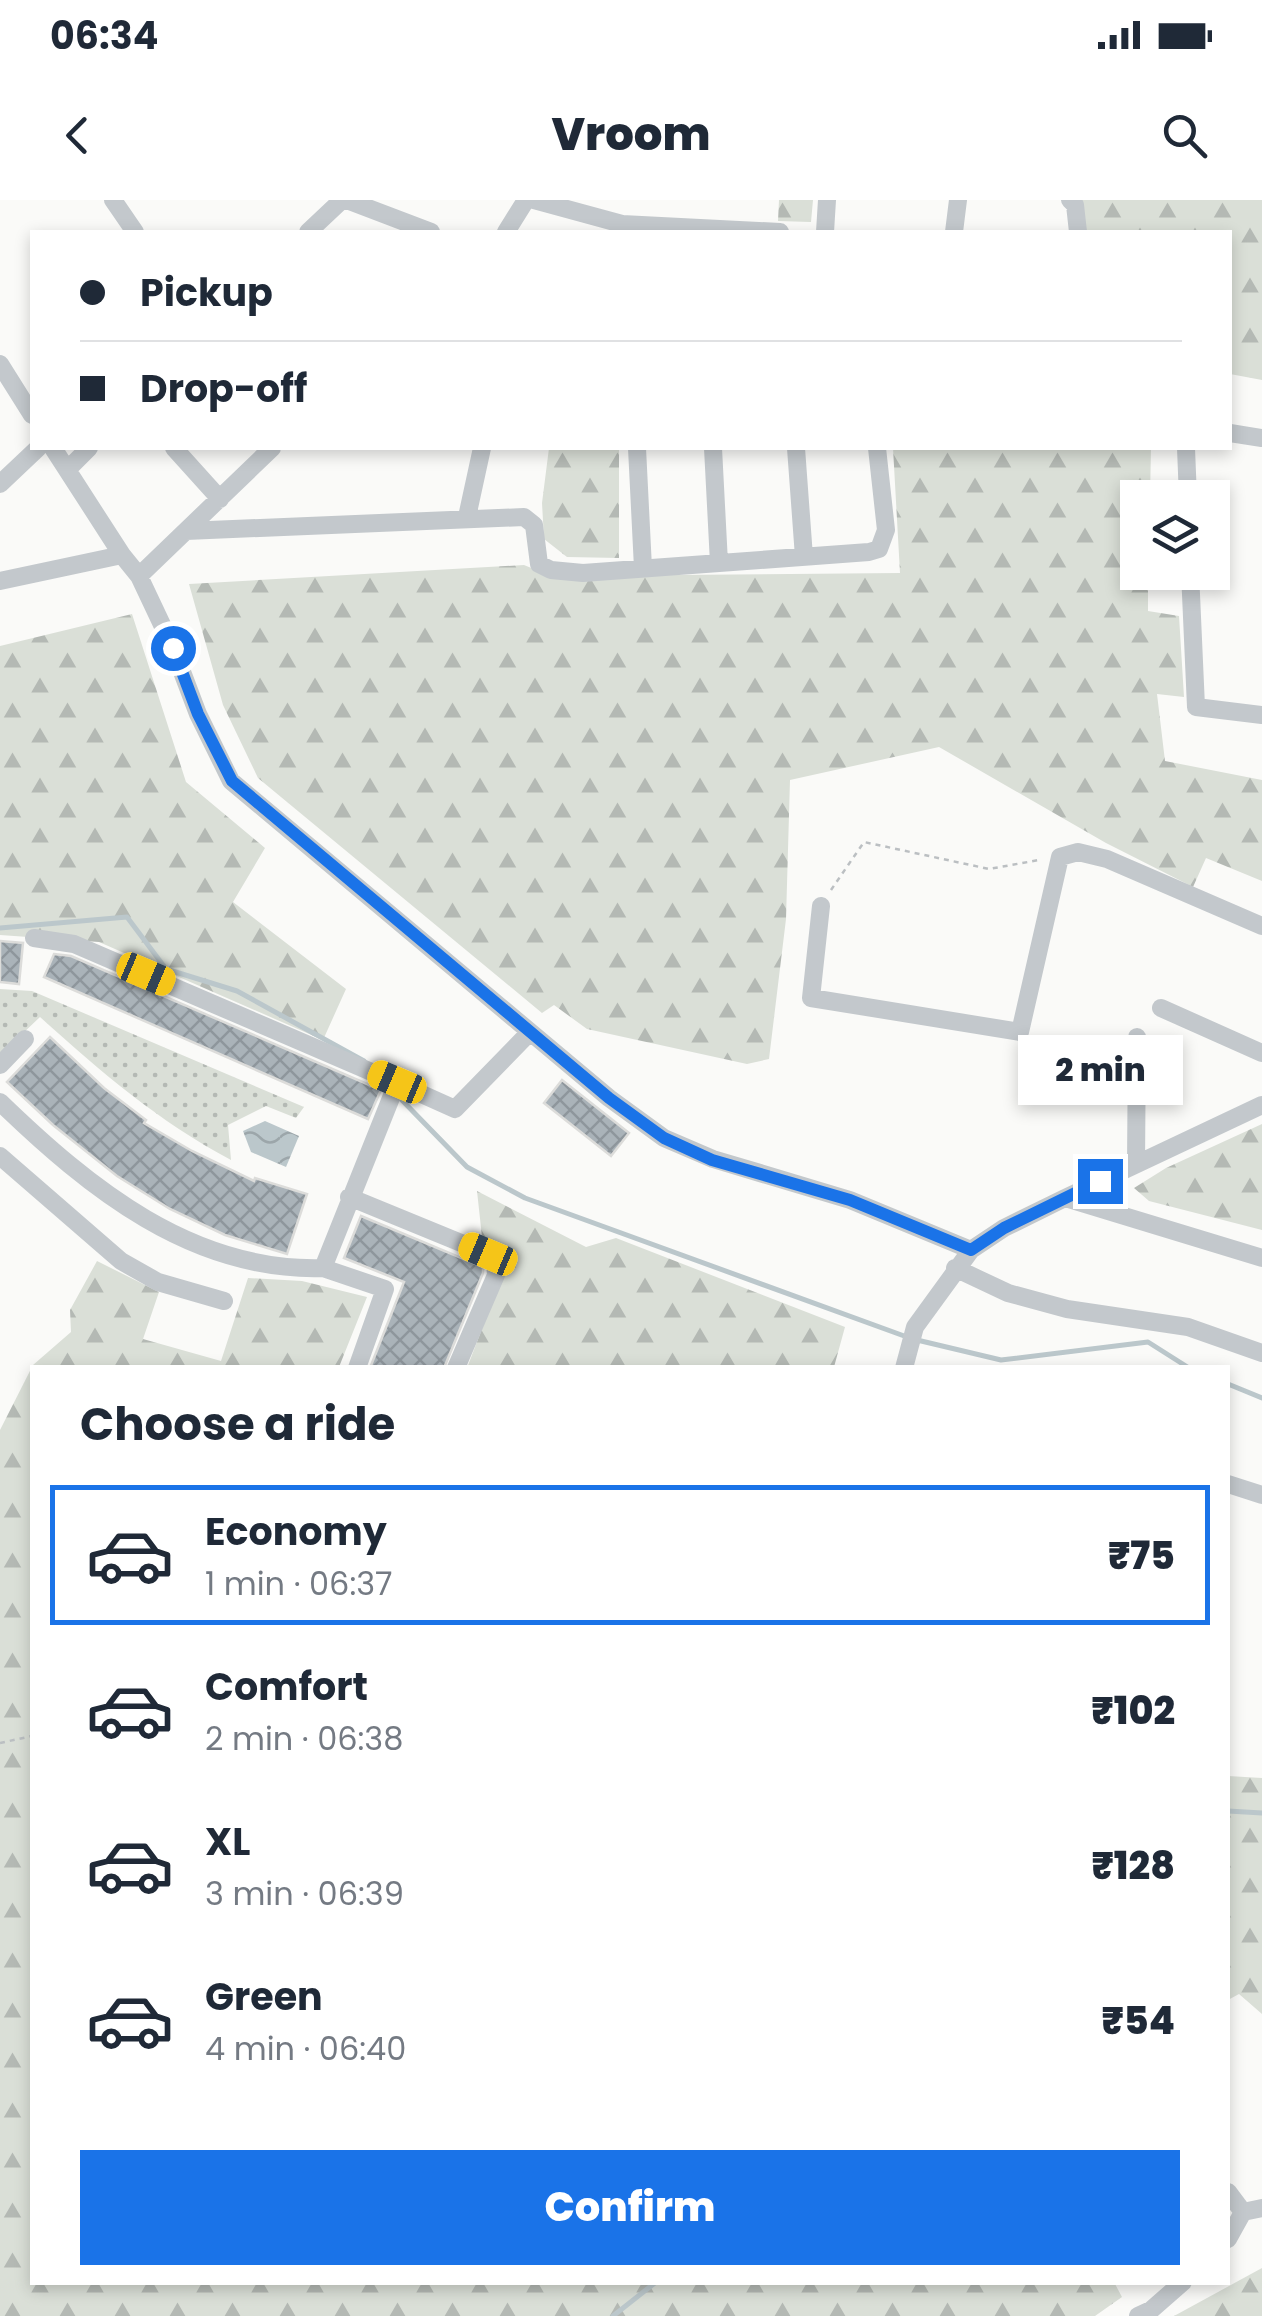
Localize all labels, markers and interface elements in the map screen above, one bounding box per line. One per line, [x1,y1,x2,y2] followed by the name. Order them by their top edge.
[50,9,159,62] text: 06:34
[552,103,711,166] text: Vroom
[50,108,105,163] icon: back
[1157,108,1212,163] icon: search
[140,266,273,319] text: Pickup
[140,362,308,415] text: Drop-off
[1120,480,1230,590] map controls
[1120,480,1230,590] button: layers
[151,626,196,671] route start
[113,948,179,1000] car
[1018,1036,1182,1106] callout: 2 min
[1055,1047,1146,1092] text: 2 min
[364,1056,430,1108] car
[1078,1159,1123,1204] route end
[455,1228,521,1280] car
[80,1393,395,1456] text: Choose a ride
[205,1505,387,1558] text: Economy
[85,1510,175,1600] icon: car
[1108,1529,1175,1582] text: ₹75
[205,1561,393,1606] text: 1 min · 06:37
[205,1660,368,1713] text: Comfort
[85,1665,175,1755] icon: car
[1091,1684,1175,1737] text: ₹102
[205,1716,403,1761] text: 2 min · 06:38
[205,1815,250,1868] text: XL
[85,1820,175,1910] icon: car
[1092,1839,1175,1892] text: ₹128
[205,1871,404,1916] text: 3 min · 06:39
[205,1970,323,2023] text: Green
[85,1975,175,2065] icon: car
[1102,1994,1175,2047] text: ₹54
[205,2026,406,2071] text: 4 min · 06:40
[80,2150,1180,2265] button: Confirm

